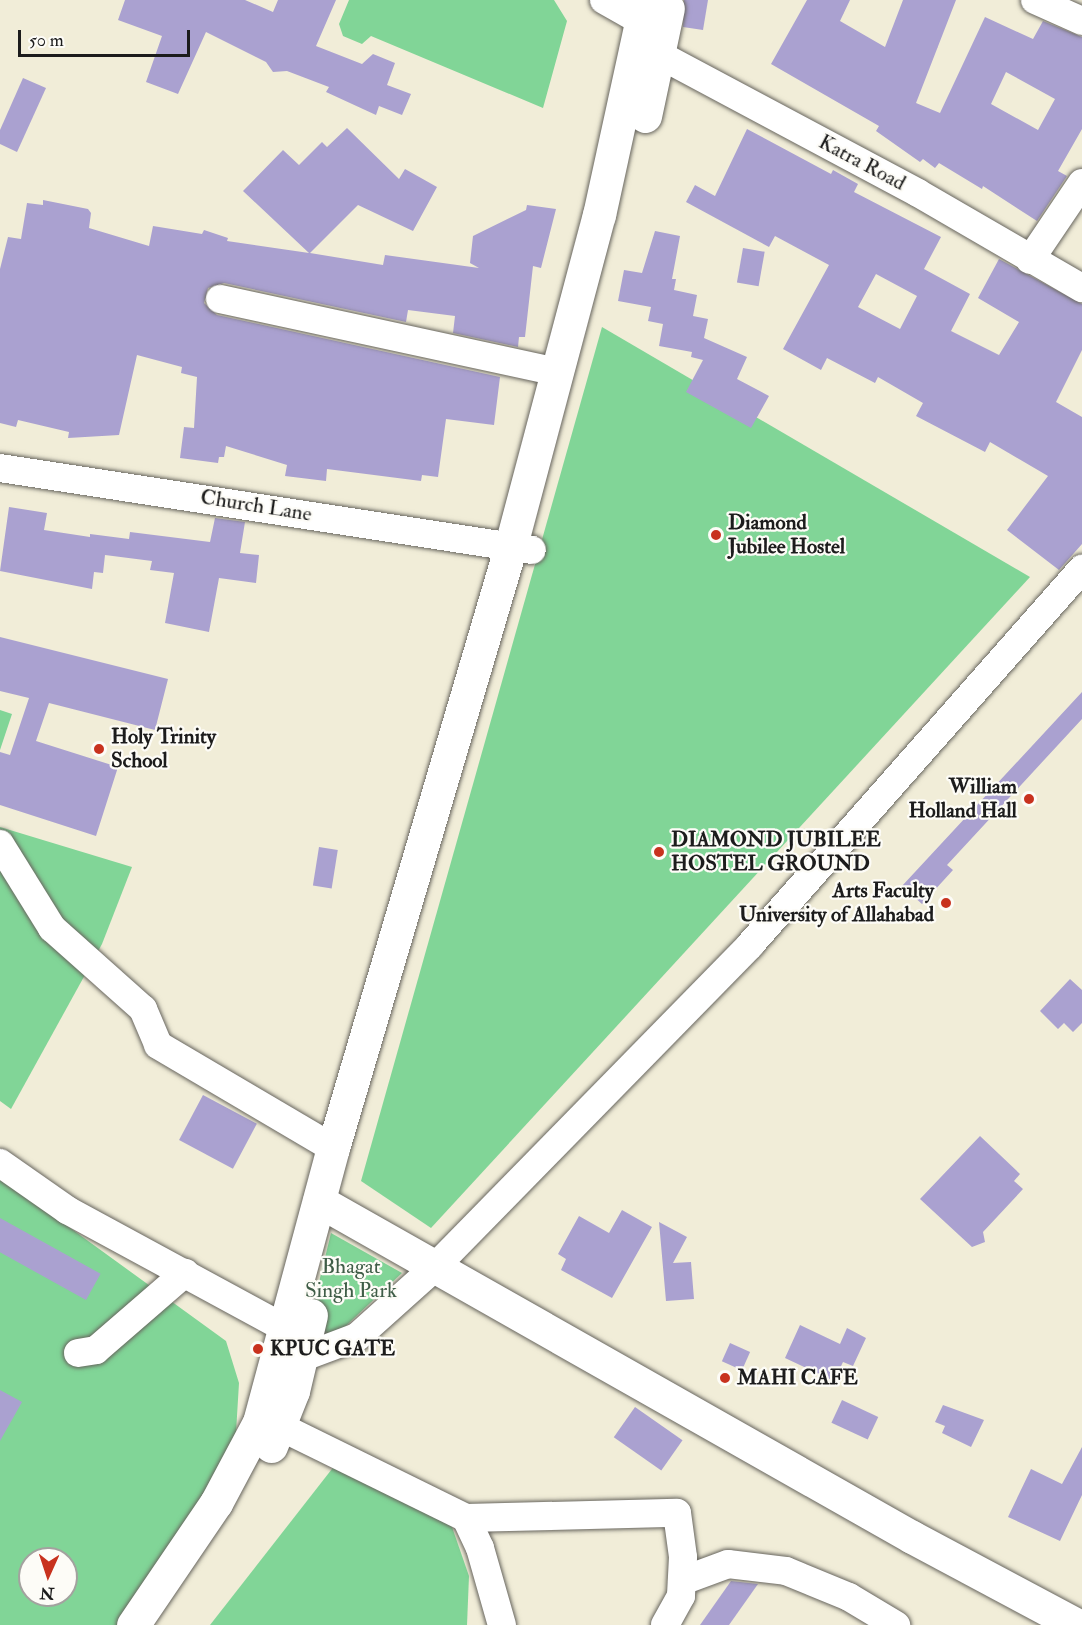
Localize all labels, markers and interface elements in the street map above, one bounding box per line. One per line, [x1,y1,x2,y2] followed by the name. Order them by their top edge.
[21,18,194,56] scale bar
[29,29,64,52] text: 50 m
[814,130,910,196] street label: Katra Road
[199,485,313,527] street label: Church Lane
[728,510,845,560] place label: Diamond Jubilee Hostel
[709,528,723,542] marker: Diamond Jubilee Hostel
[111,724,216,774] place label: Holy Trinity School
[92,742,106,756] marker: Holy Trinity School
[909,774,1017,824] place label: William Holland Hall
[1022,792,1036,806] marker: William Holland Hall
[671,827,881,877] place label: DIAMOND JUBILEE HOSTEL GROUND
[652,845,666,859] marker: DIAMOND JUBILEE HOSTEL GROUND
[739,878,934,928] place label: Arts Faculty University of Allahabad
[939,896,953,910] marker: Arts Faculty University of Allahabad
[305,1254,397,1304] park label: Bhagat Singh Park
[270,1336,395,1362] place label: KPUC GATE
[251,1342,265,1356] marker: KPUC GATE
[737,1365,858,1391] place label: MAHI CAFE
[718,1371,732,1385] marker: MAHI CAFE
[18,1547,78,1607] north arrow
[39,1583,55,1603] text: N

